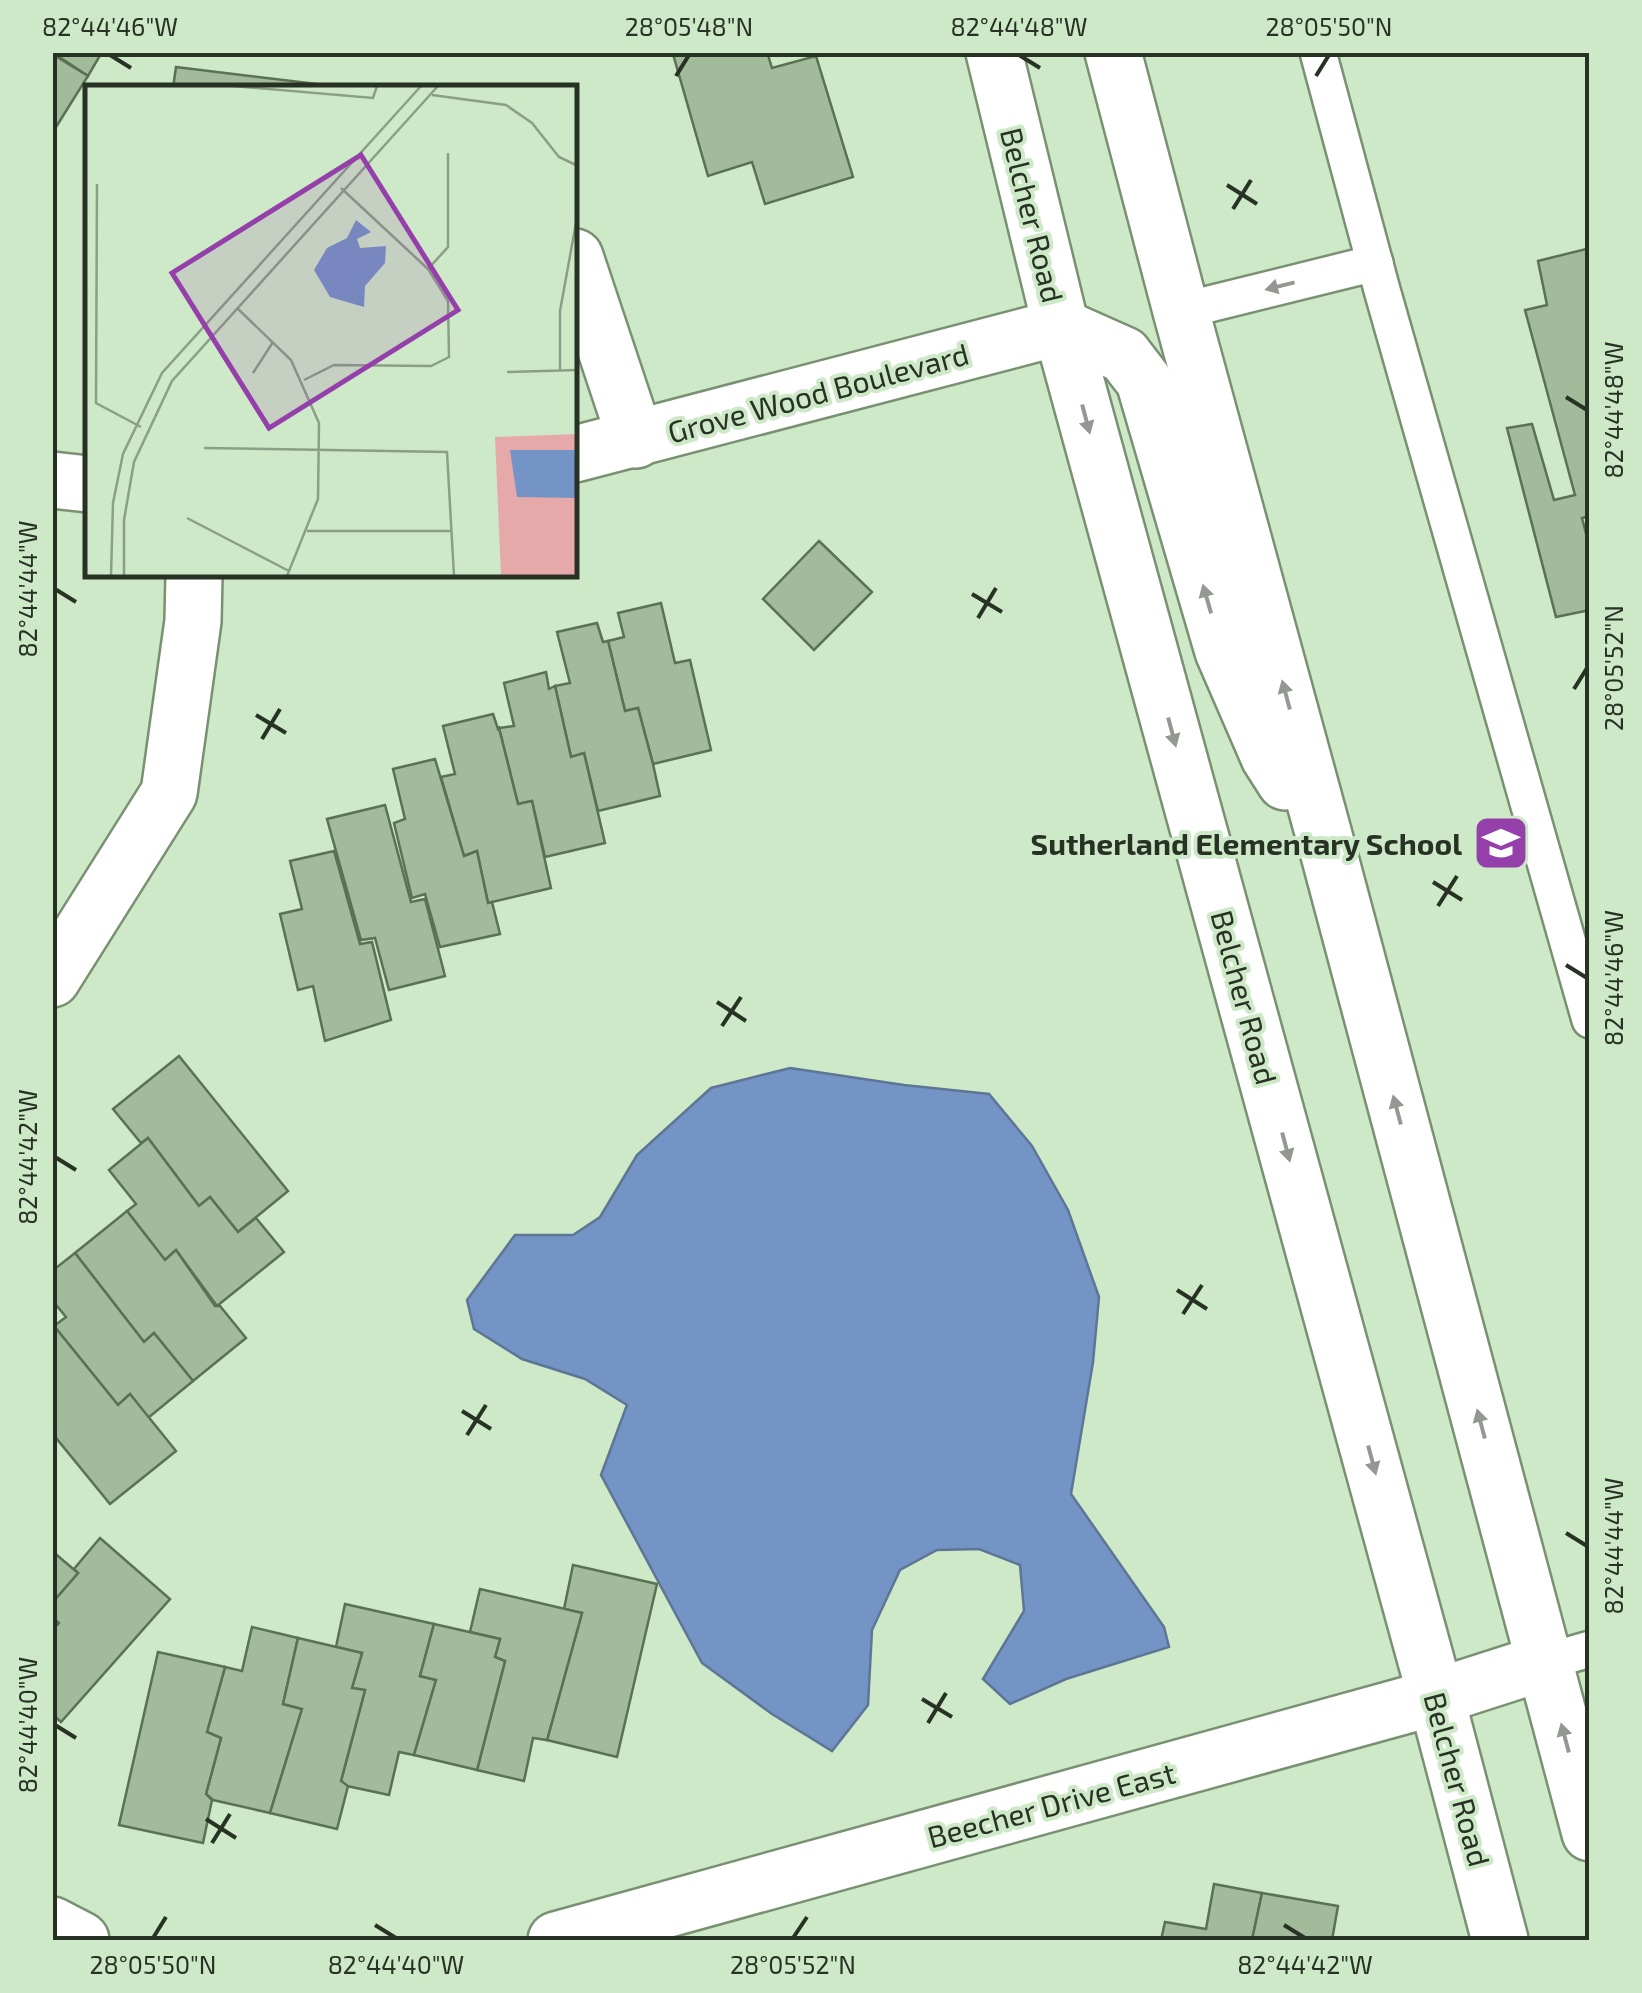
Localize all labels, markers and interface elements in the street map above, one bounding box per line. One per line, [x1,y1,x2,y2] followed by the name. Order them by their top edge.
[42,11,178,41] text: 82°44'46"W
[625,11,753,41] text: 28°05'48"N
[951,11,1087,41] text: 82°44'48"W
[1266,11,1392,41] text: 28°05'50"N
[85,85,578,578] inset map
[994,124,1072,306] street label: Belcher Road
[1264,279,1295,294] one-way arrow
[664,334,972,450] street label: Grove Wood Boulevard
[1598,342,1628,478] text: 82°44'48"W
[1079,404,1094,434] one-way arrow
[12,521,42,657] text: 82°44'44"W
[1199,583,1214,614] one-way arrow
[1598,605,1628,731] text: 28°05'52"N
[1277,679,1293,710] one-way arrow
[1164,717,1180,748] one-way arrow
[1471,813,1531,873] school or university icon: Sutherland Elementary School
[1031,825,1462,862] place label: Sutherland Elementary School
[1204,906,1286,1088] street label: Belcher Road
[1598,910,1628,1046] text: 82°44'46"W
[12,1089,42,1225] text: 82°44'42"W
[1389,1095,1405,1126] one-way arrow
[1278,1132,1294,1163] one-way arrow
[1473,1409,1489,1440] one-way arrow
[1364,1445,1380,1476] one-way arrow
[1598,1478,1628,1614] text: 82°44'44"W
[12,1657,42,1793] text: 82°44'40"W
[1417,1688,1499,1870] street label: Belcher Road
[1556,1723,1572,1754] one-way arrow
[923,1754,1179,1854] street label: Beecher Drive East
[90,1949,216,1979] text: 28°05'50"N
[328,1949,464,1979] text: 82°44'40"W
[730,1949,856,1979] text: 28°05'52"N
[1237,1949,1373,1979] text: 82°44'42"W

